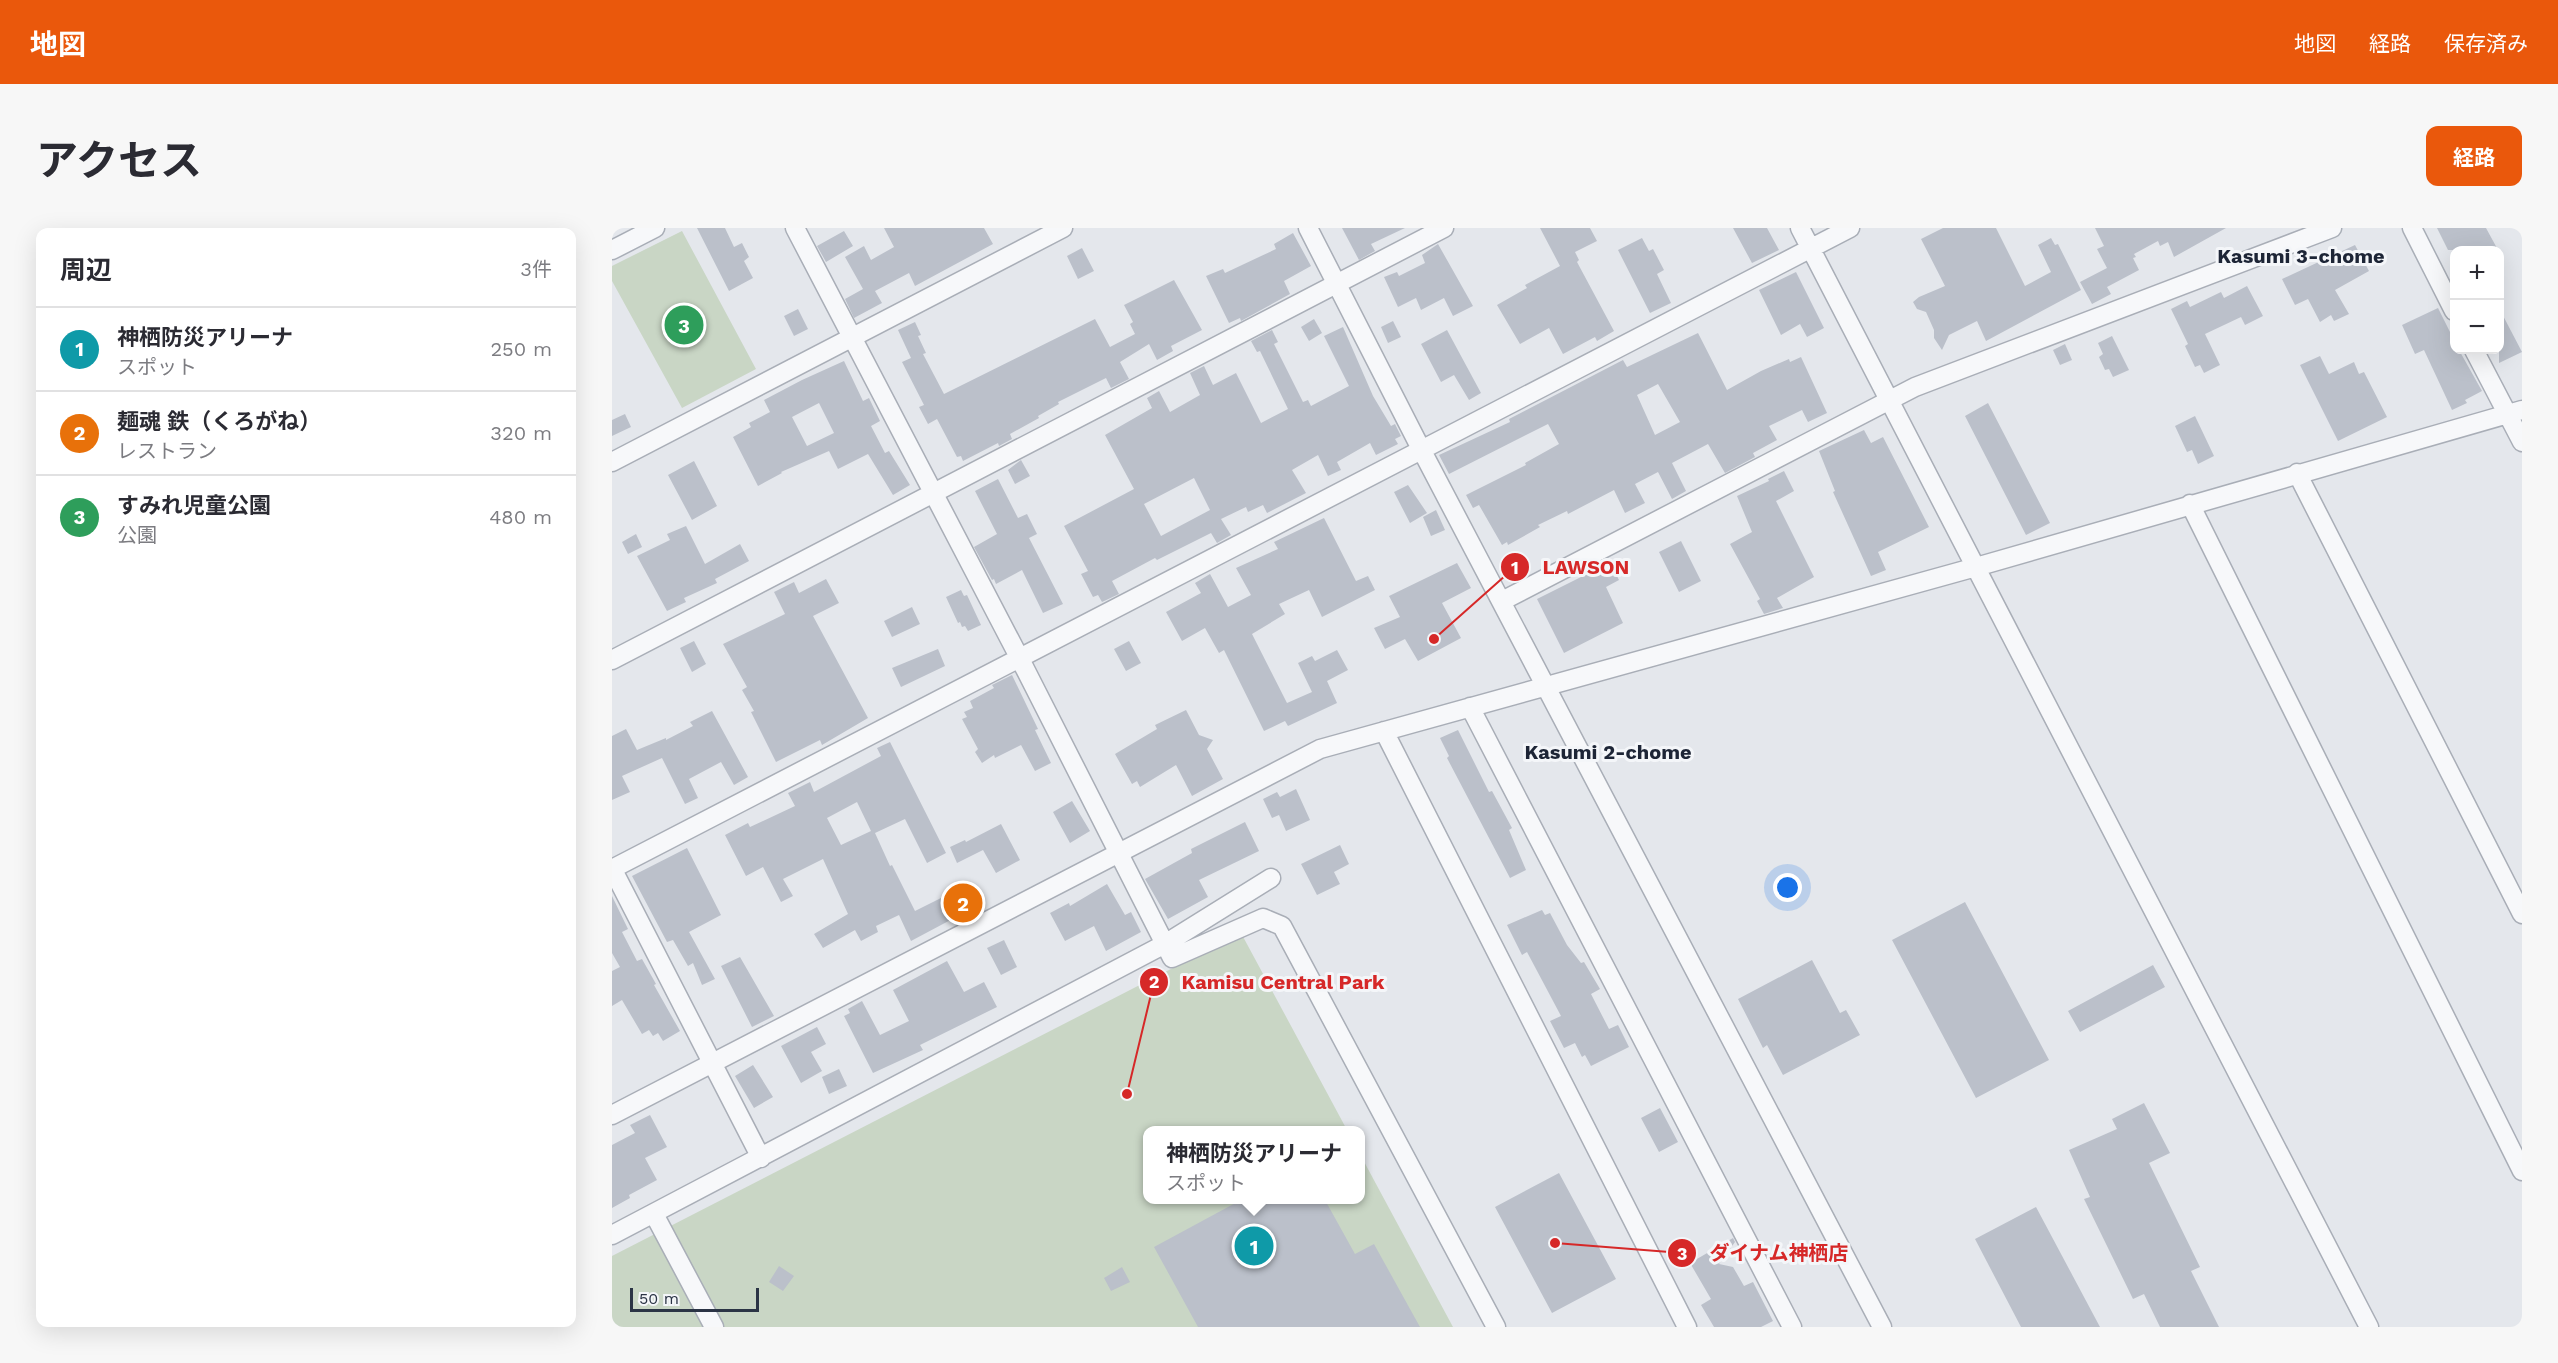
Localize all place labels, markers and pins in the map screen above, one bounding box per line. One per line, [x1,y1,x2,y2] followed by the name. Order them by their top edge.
[664,302,704,348] pin: 3
[1500,548,1641,586] callout: LAWSON
[944,880,982,926] pin: 2
[1139,963,1396,1001] callout: Kamisu Central Park
[1234,1224,1274,1268] pin: 1
[1667,1234,1861,1272] callout: ダイナム神栖店

